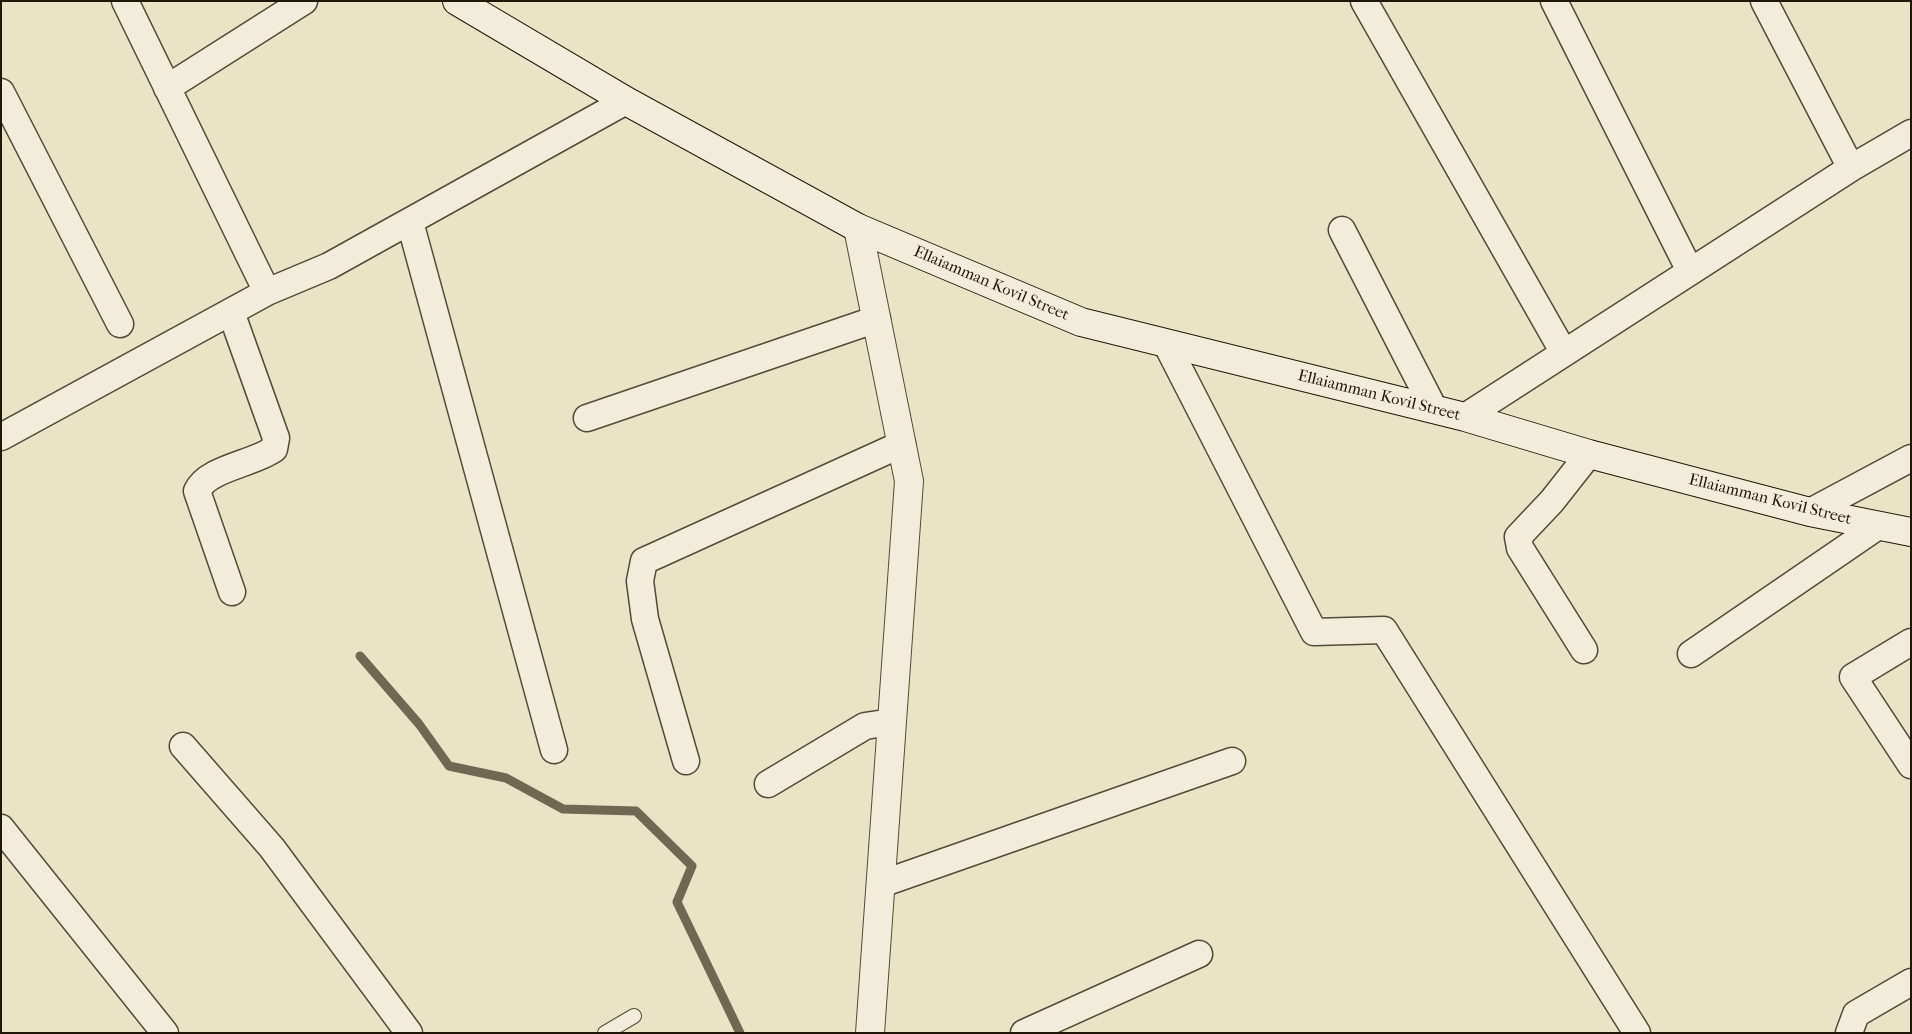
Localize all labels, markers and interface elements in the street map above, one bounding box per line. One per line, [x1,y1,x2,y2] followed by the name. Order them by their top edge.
[910,243,1072,325] street label: Ellaiamman Kovil Street
[1296,366,1462,426] street label: Ellaiamman Kovil Street
[1687,470,1853,530] street label: Ellaiamman Kovil Street

